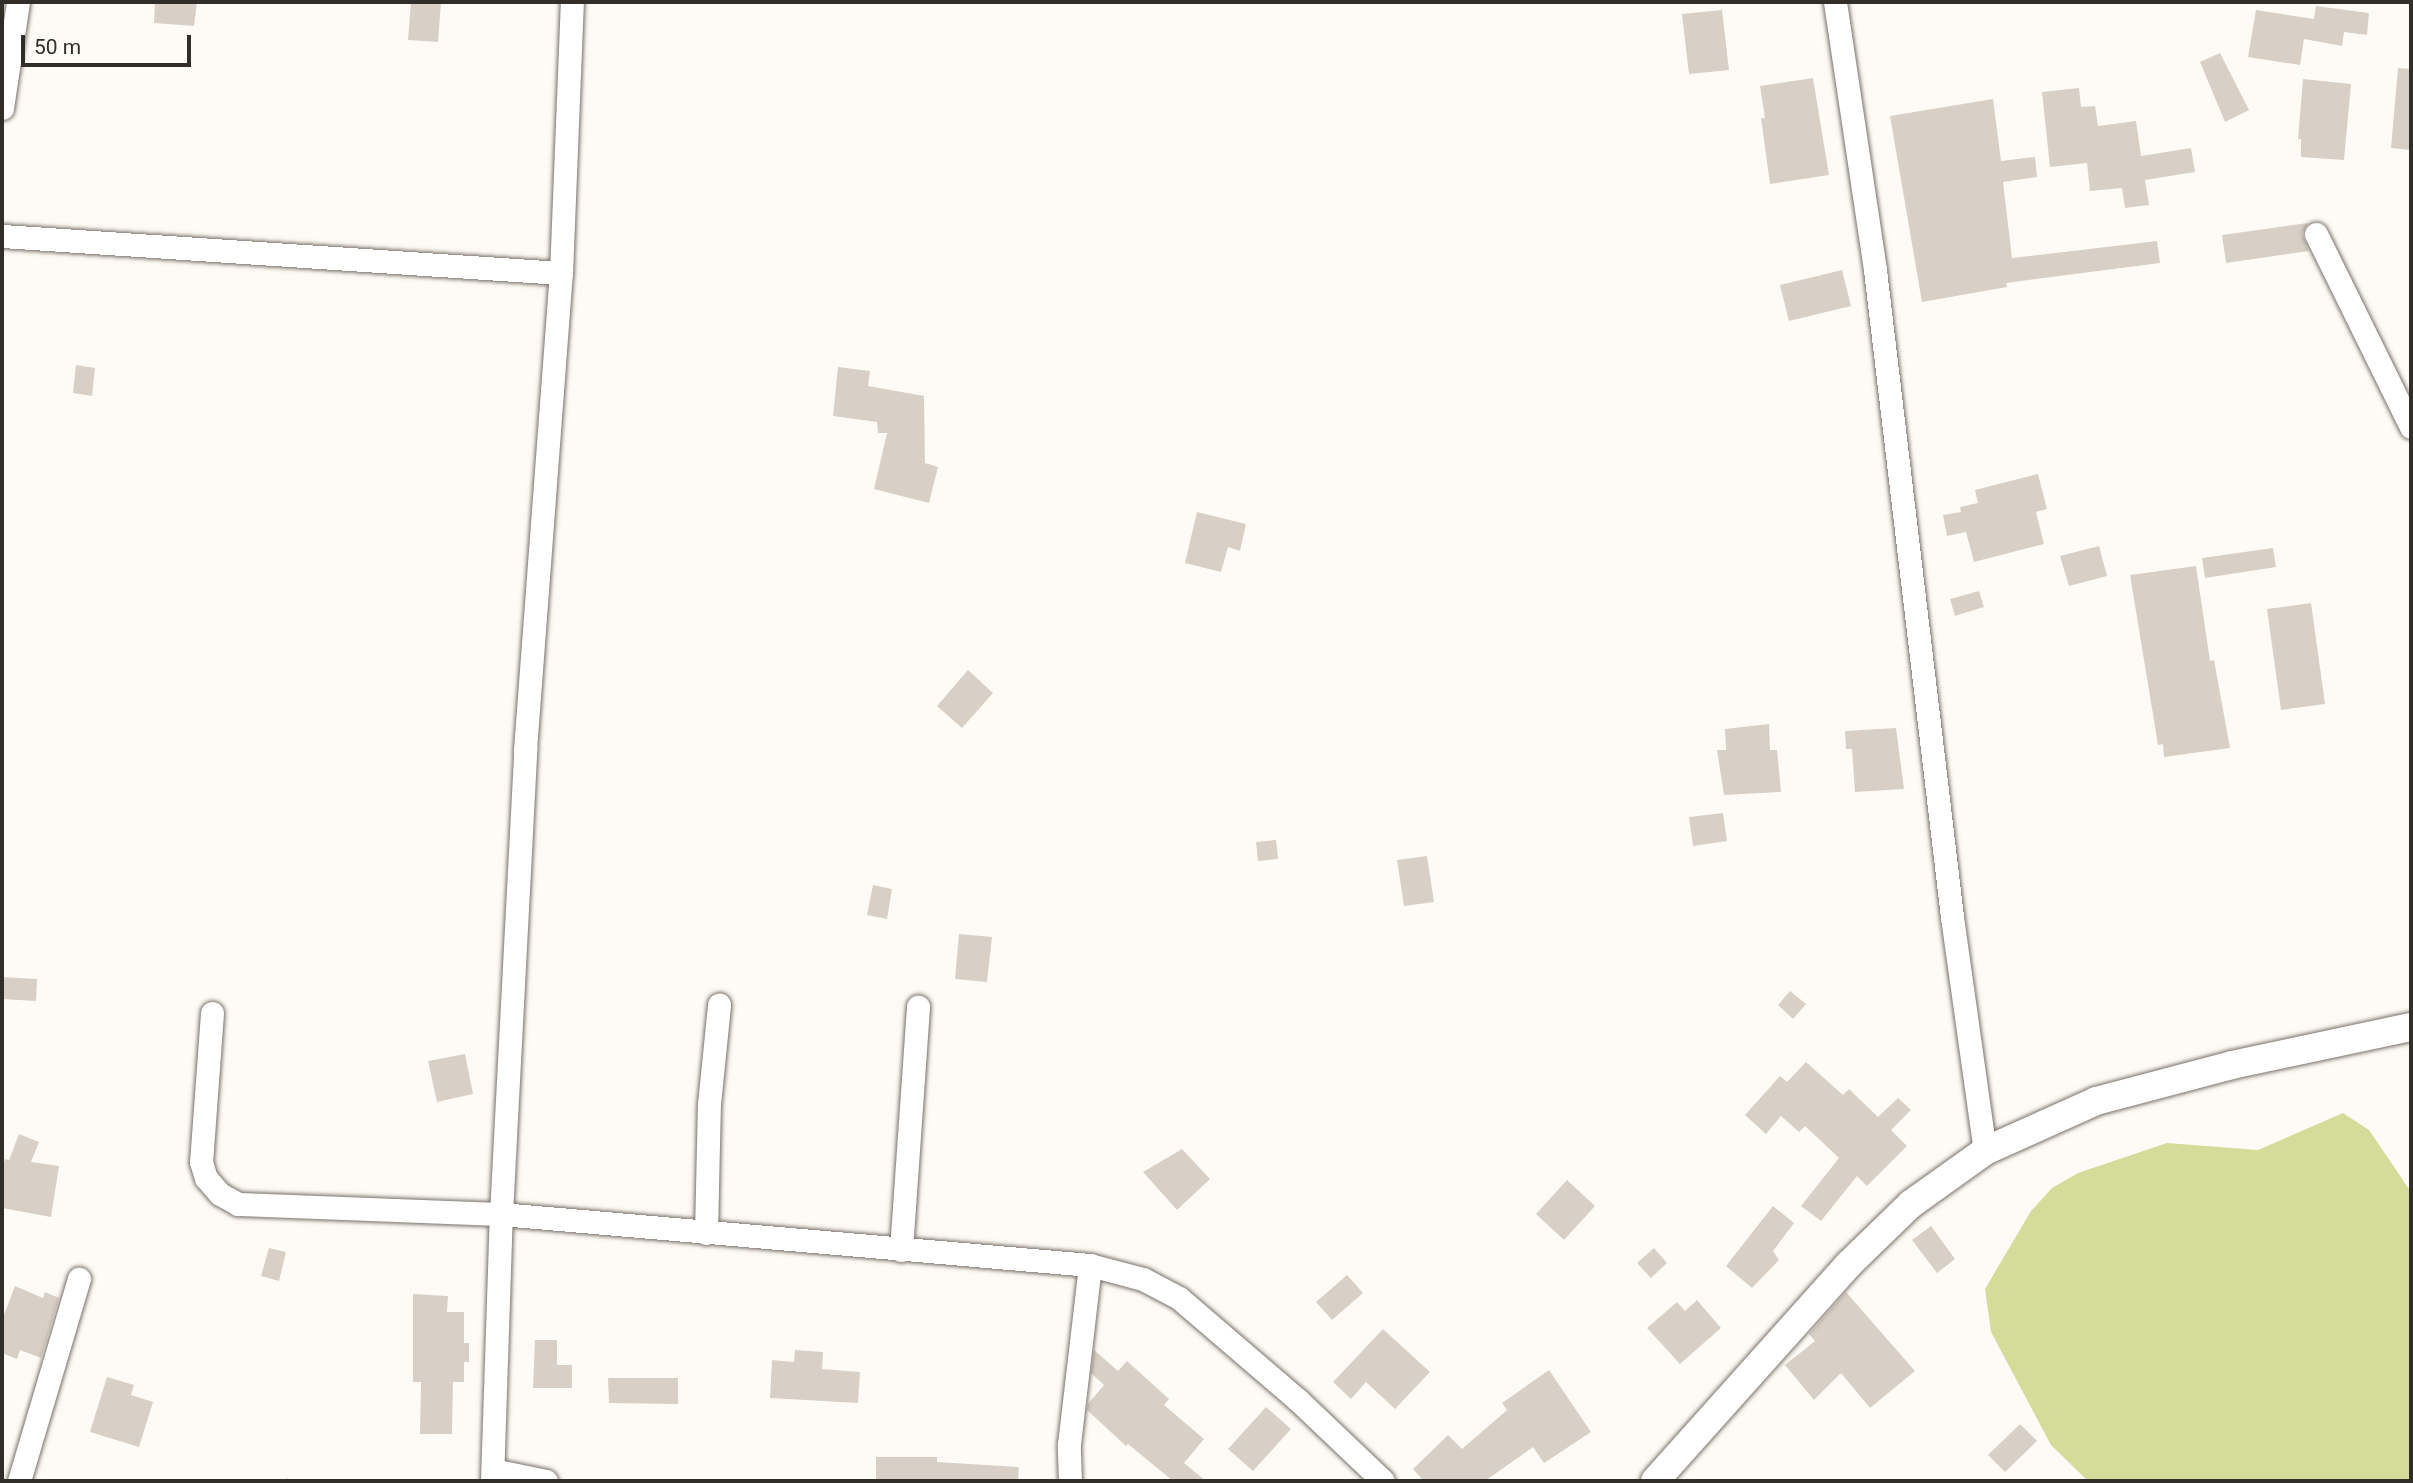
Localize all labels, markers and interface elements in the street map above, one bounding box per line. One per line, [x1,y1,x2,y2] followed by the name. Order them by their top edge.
[24,21,194,65] scale bar
[34,35,81,59] text: 50 m

